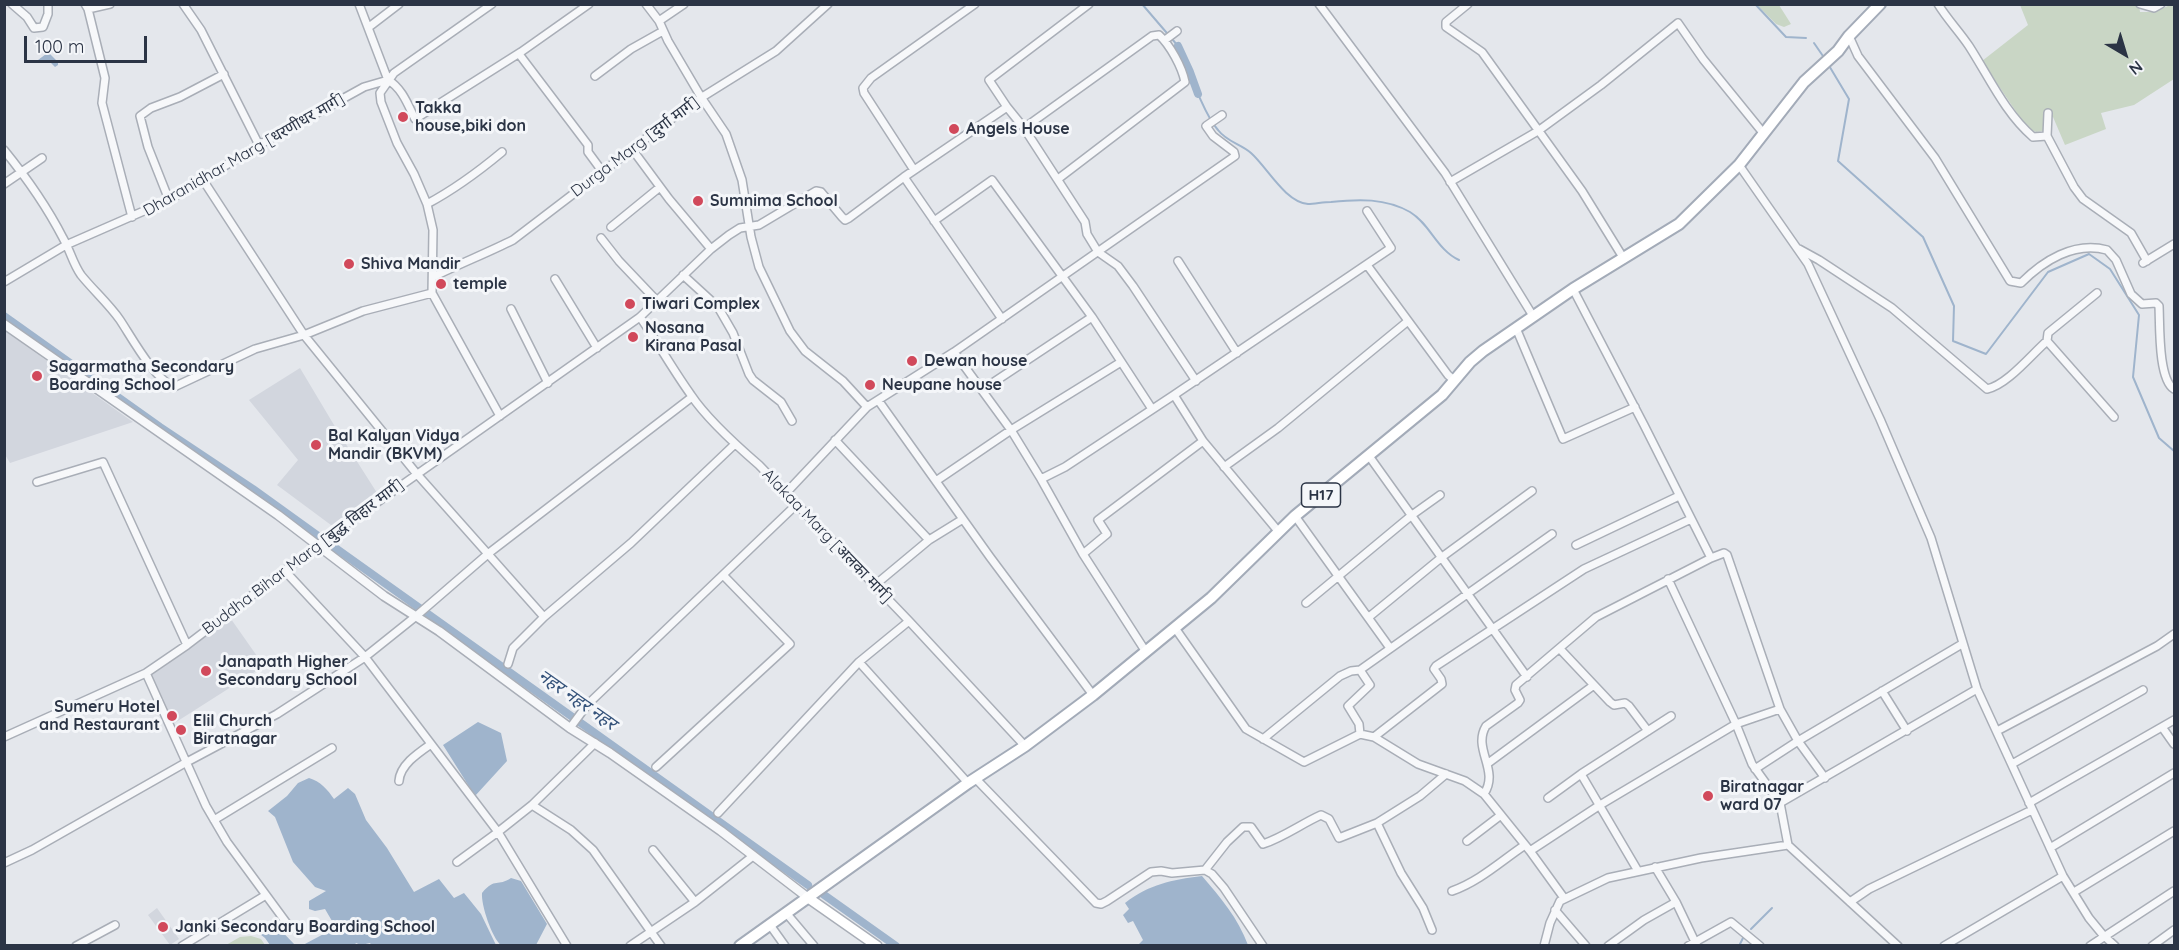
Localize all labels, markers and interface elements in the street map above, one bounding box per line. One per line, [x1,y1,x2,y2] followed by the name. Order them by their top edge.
[27,24,150,62] scale bar
[2095,24,2155,84] north arrow
[35,35,84,58] text: 100 m
[2125,57,2147,80] text: N
[140,89,348,221] street label: Dharanidhar Marg [धरणीधर मार्ग]
[567,93,703,201] street label: Durga Marg [दुर्गा मार्ग]
[415,98,526,136] place label: Takka house,biki don
[396,110,410,124] marker: Takka house,biki don
[966,119,1070,139] place label: Angels House
[947,122,961,136] marker: Angels House
[710,191,838,211] place label: Sumnima School
[691,194,705,208] marker: Sumnima School
[361,254,461,274] place label: Shiva Mandir
[342,257,356,271] marker: Shiva Mandir
[453,274,507,294] place label: temple
[434,277,448,291] marker: temple
[642,294,760,314] place label: Tiwari Complex
[623,297,637,311] marker: Tiwari Complex
[645,318,742,356] place label: Nosana Kirana Pasal
[626,330,640,344] marker: Nosana Kirana Pasal
[924,351,1027,371] place label: Dewan house
[905,354,919,368] marker: Dewan house
[49,357,234,395] place label: Sagarmatha Secondary Boarding School
[30,369,44,383] marker: Sagarmatha Secondary Boarding School
[882,375,1002,395] place label: Neupane house
[863,378,877,392] marker: Neupane house
[328,426,460,464] place label: Bal Kalyan Vidya Mandir (BKVM)
[309,438,323,452] marker: Bal Kalyan Vidya Mandir (BKVM)
[758,465,896,607] street label: Alakaa Marg [अलका मार्ग]
[199,475,407,639] street label: Buddha Bihar Marg [बुद्ध विहार मार्ग]
[1302,483,1340,507] road number: H17
[218,652,357,690] place label: Janapath Higher Secondary School
[199,664,213,678] marker: Janapath Higher Secondary School
[534,665,620,735] water label: नहर नहर नहर
[39,697,160,735] place label: Sumeru Hotel and Restaurant
[165,709,179,723] marker: Sumeru Hotel and Restaurant
[193,711,277,749] place label: Elil Church Biratnagar
[174,723,188,737] marker: Elil Church Biratnagar
[1720,777,1804,815] place label: Biratnagar ward 07
[1701,789,1715,803] marker: Biratnagar ward 07
[175,917,435,937] place label: Janki Secondary Boarding School
[156,920,170,934] marker: Janki Secondary Boarding School

